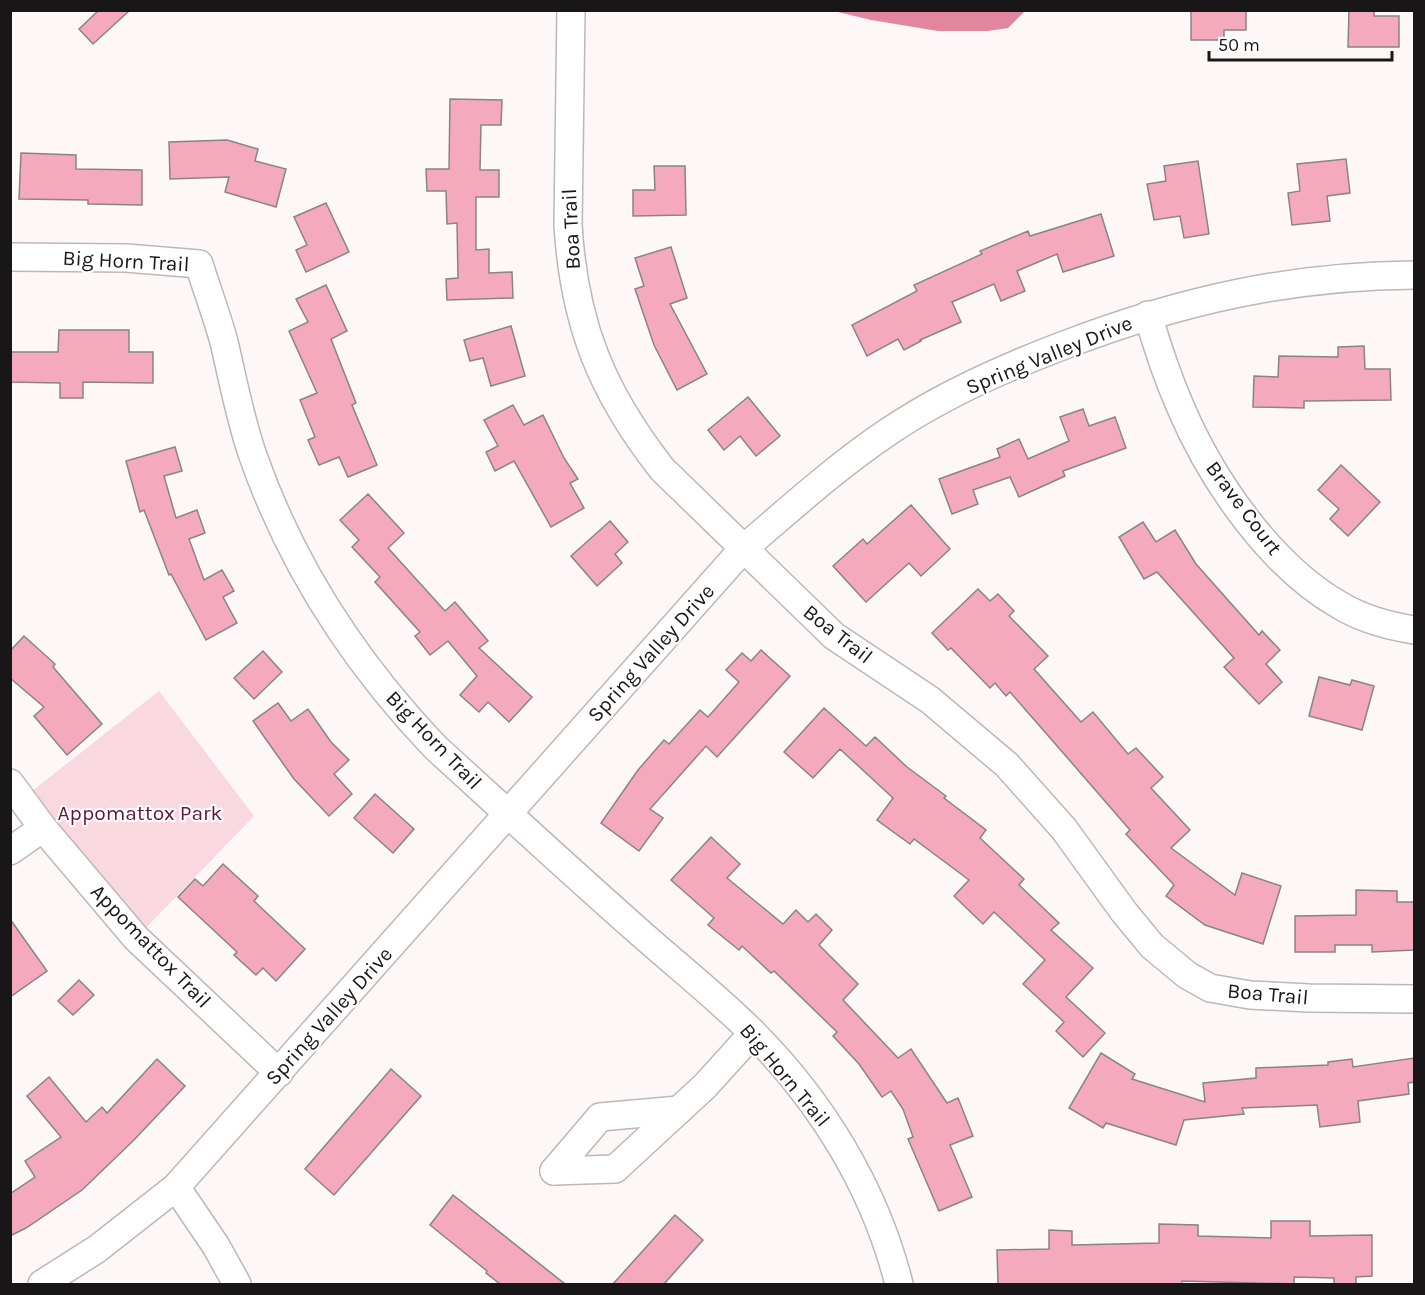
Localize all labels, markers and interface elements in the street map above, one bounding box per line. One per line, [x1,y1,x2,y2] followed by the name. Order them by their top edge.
[1209,24,1392,62] scale bar
[1218,34,1260,56] text: 50 m
[557,188,585,270] street label: Boa Trail
[62,246,190,276] street label: Big Horn Trail
[962,311,1136,399] street label: Spring Valley Drive
[1201,456,1287,560] street label: Brave Court
[583,579,719,727] street label: Spring Valley Drive
[799,600,877,668] street label: Boa Trail
[381,686,487,794] street label: Big Horn Trail
[58,801,223,825] park label: Appomattox Park
[86,879,216,1013] street label: Appomattox Trail
[261,942,397,1090] street label: Spring Valley Drive
[1226,979,1310,1009] street label: Boa Trail
[735,1019,835,1131] street label: Big Horn Trail

